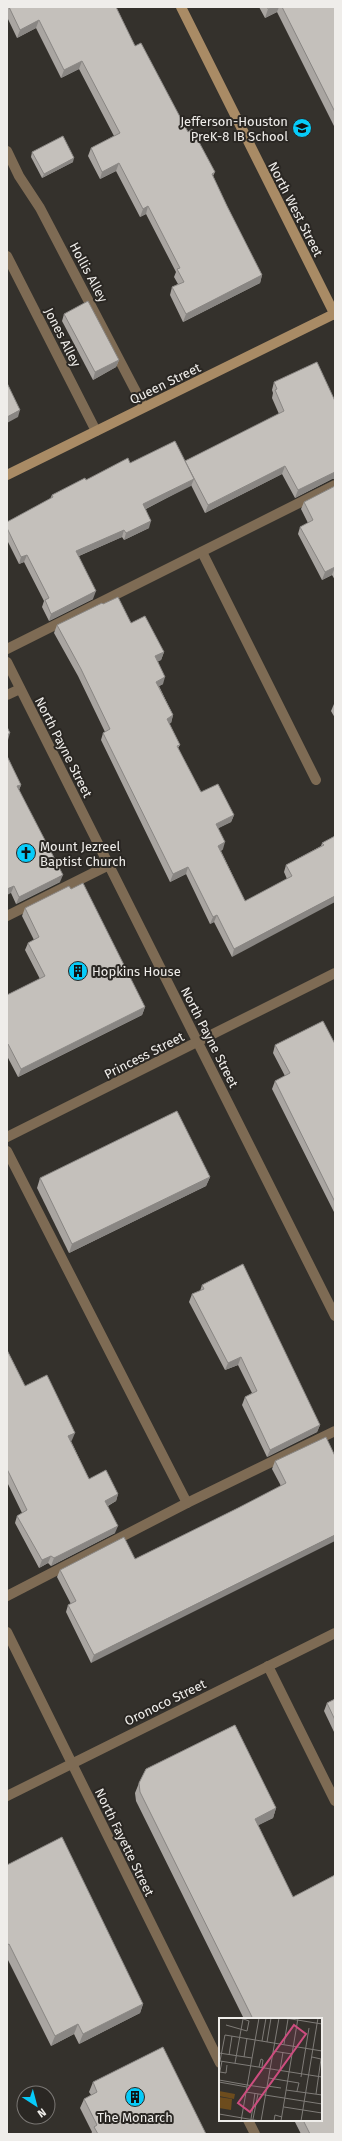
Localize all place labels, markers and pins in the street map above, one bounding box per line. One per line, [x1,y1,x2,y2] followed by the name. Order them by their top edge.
[180,114,288,144] place label: Jefferson-Houston PreK-8 IB School
[291,117,313,139] school or university icon: Jefferson-Houston PreK-8 IB School
[40,839,126,869] place label: Mount Jezreel Baptist Church
[15,842,37,864] church icon: Mount Jezreel Baptist Church
[67,960,89,982] building icon: Hopkins House
[92,964,181,979] place label: Hopkins House
[124,2086,146,2108] building icon: The Monarch
[97,2110,173,2125] place label: The Monarch

